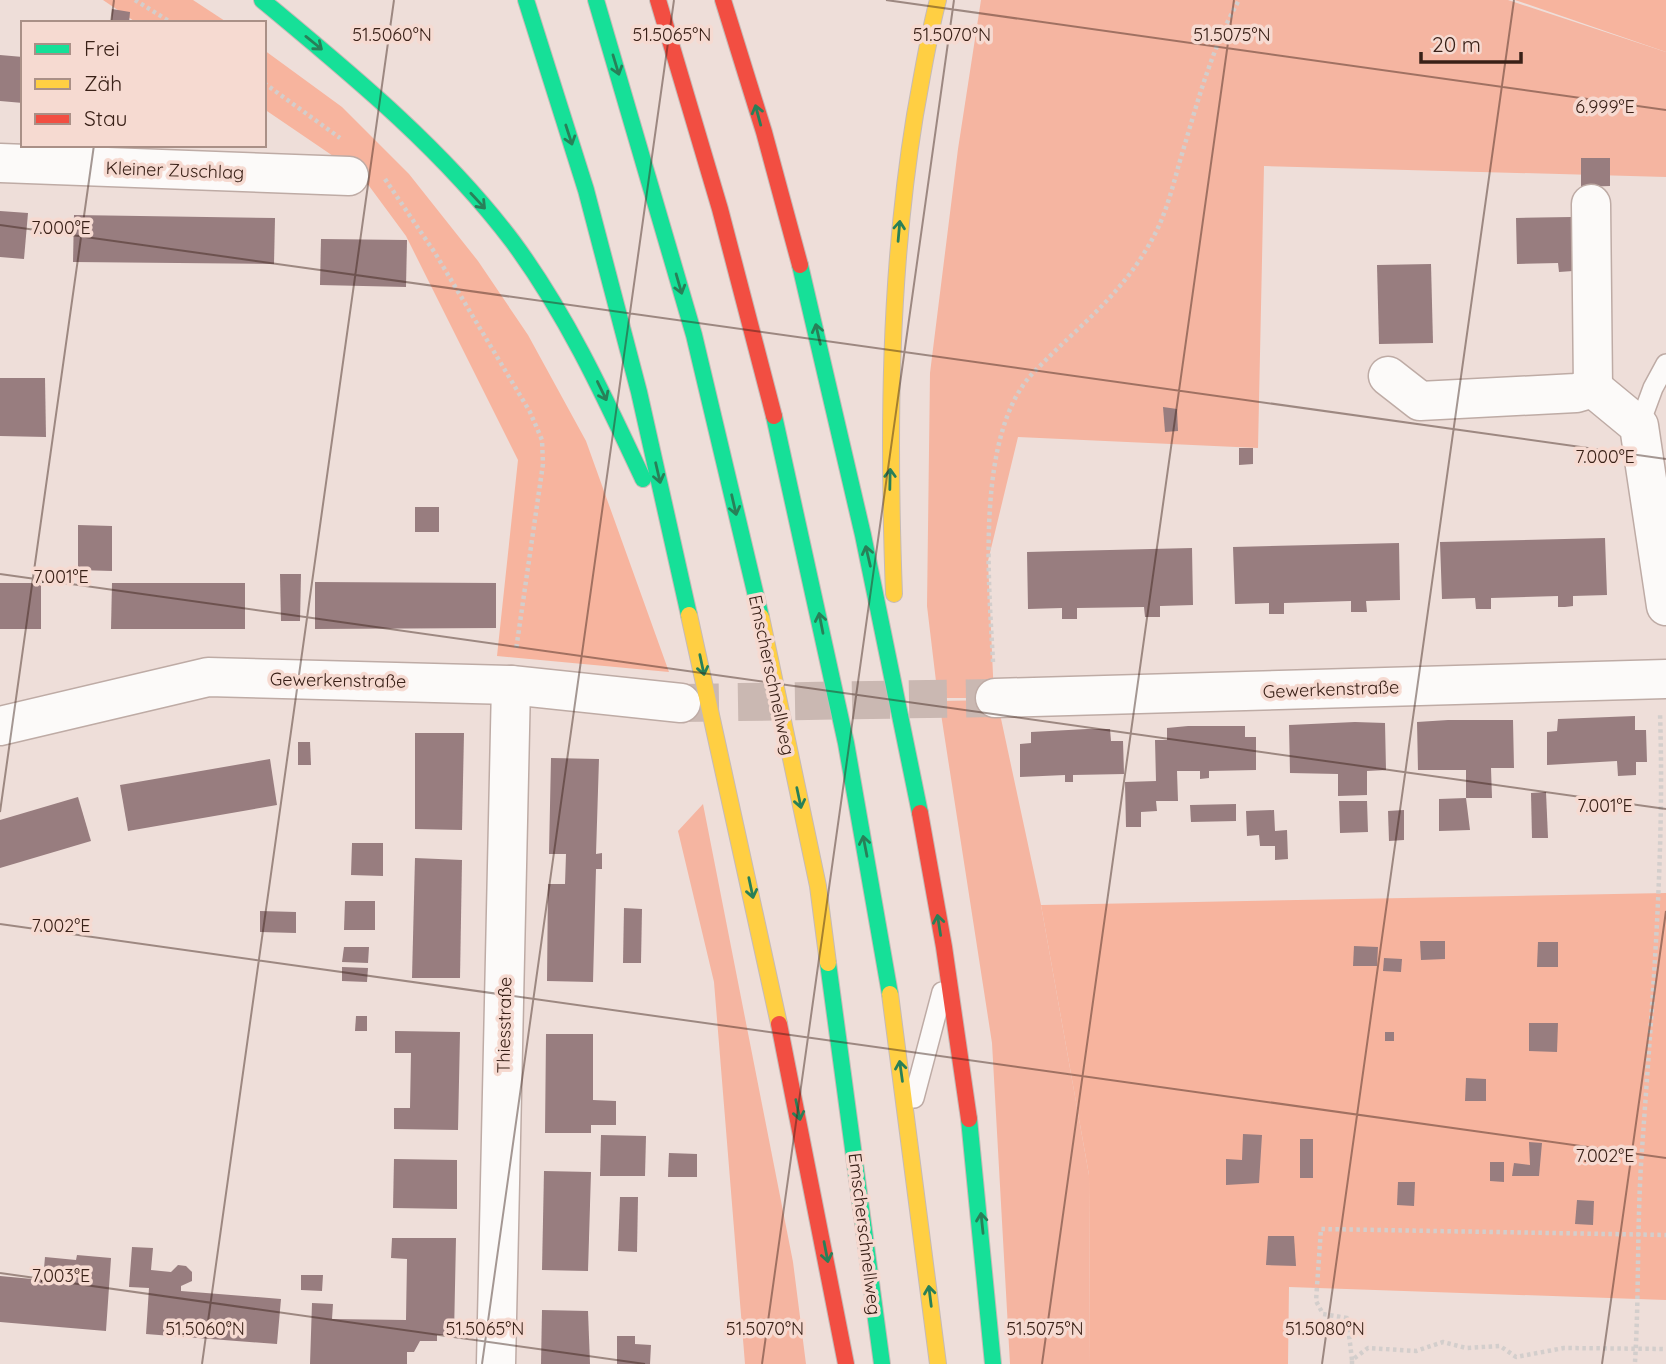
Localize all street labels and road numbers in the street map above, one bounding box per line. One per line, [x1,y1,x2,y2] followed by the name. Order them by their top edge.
[105,156,245,184] street label: Kleiner Zuschlag
[744,593,800,757] street label: Emscherschnellweg
[270,667,406,693] street label: Gewerkenstraße
[1262,675,1400,703] street label: Gewerkenstraße
[492,976,516,1074] street label: Thiesstraße
[844,1152,886,1316] street label: Emscherschnellweg

